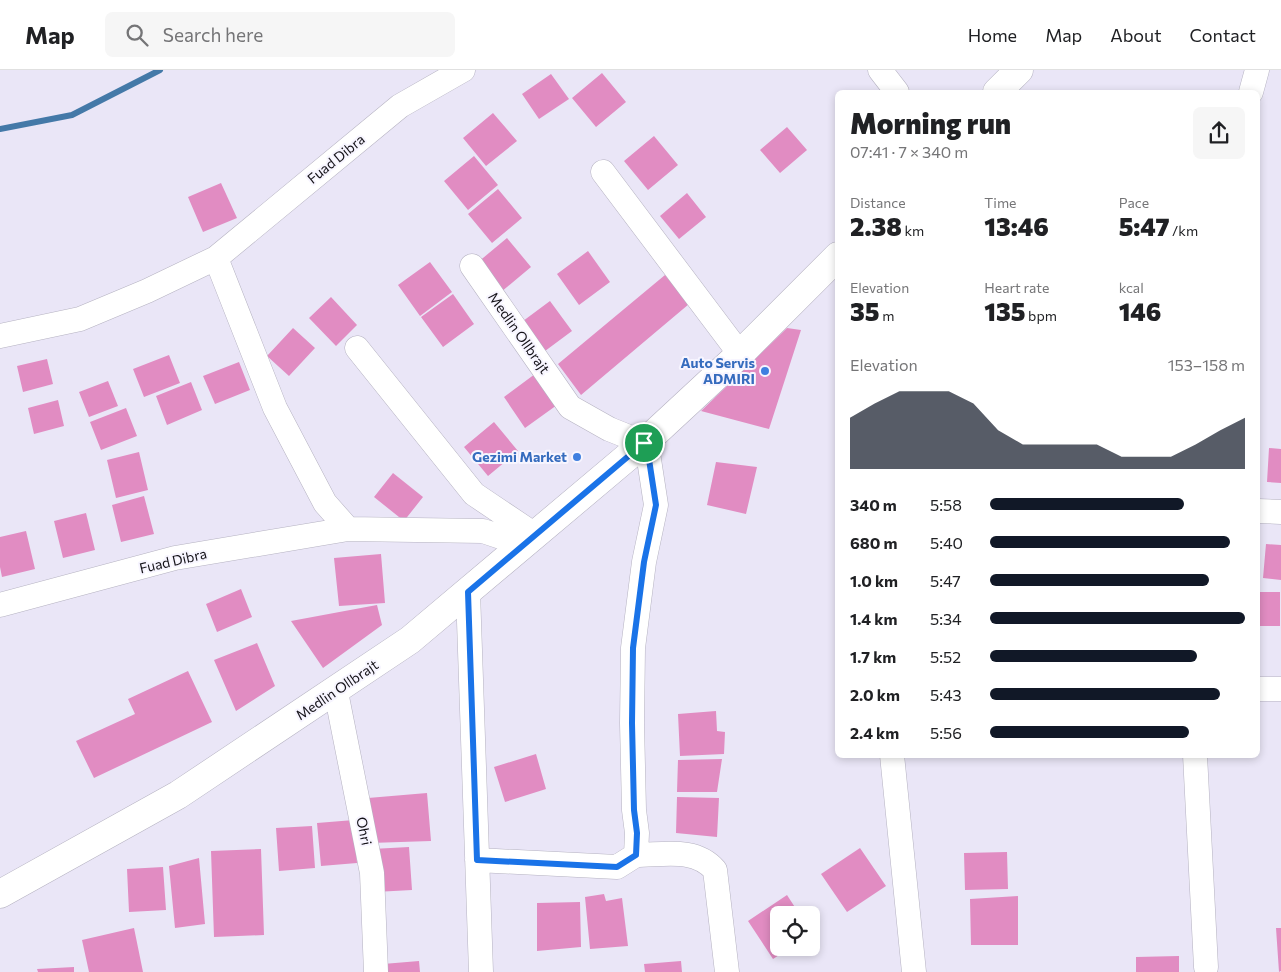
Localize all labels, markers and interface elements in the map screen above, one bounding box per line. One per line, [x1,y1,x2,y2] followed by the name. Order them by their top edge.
[105,12,455,57] search box
[25,20,75,49] text: Map
[123,21,151,49] icon: search
[163,23,263,46] text: Search here
[968,24,1017,46] text: Home
[1045,24,1082,46] text: Map
[1110,24,1162,46] text: About
[1190,24,1256,46] text: Contact
[850,106,1011,140] text: Morning run
[1193,107,1245,159] button: share
[304,130,368,187] street label: Fuad Dibra
[850,142,968,161] text: 07:41 · 7 × 340 m
[850,194,906,211] text: Distance
[984,194,1017,211] text: Time
[1119,194,1149,211] text: Pace
[850,211,902,241] text: 2.38
[984,211,1049,241] text: 13:46
[1119,211,1169,241] text: 5:47
[902,222,924,239] text: km
[1169,222,1198,239] text: /km
[850,279,909,296] text: Elevation
[984,279,1049,296] text: Heart rate
[1119,279,1144,296] text: kcal
[485,289,554,377] street label: Medlin Ollbrajt
[850,296,879,326] text: 35
[984,296,1025,326] text: 135
[1119,296,1161,326] text: 146
[879,307,894,324] text: m
[1025,307,1057,324] text: bpm
[681,354,755,387] place label: Auto Servis ADMIRI
[850,355,918,374] text: Elevation
[1168,355,1245,374] text: 153–158 m
[759,365,771,377] marker: Auto Servis ADMIRI
[623,422,665,464] pin
[630,429,658,457] icon: arrive
[472,448,567,465] place label: Gezimi Market
[571,451,583,463] marker: Gezimi Market
[850,495,897,514] text: 340 m
[930,495,962,514] text: 5:58
[850,533,897,552] text: 680 m
[930,533,963,552] text: 5:40
[138,545,208,577] street label: Fuad Dibra
[850,571,898,590] text: 1.0 km
[930,571,961,590] text: 5:47
[850,609,897,628] text: 1.4 km
[930,609,962,628] text: 5:34
[850,647,896,666] text: 1.7 km
[930,647,961,666] text: 5:52
[292,656,381,723] street label: Medlin Ollbrajt
[850,685,900,704] text: 2.0 km
[930,685,962,704] text: 5:43
[850,723,899,742] text: 2.4 km
[930,723,962,742] text: 5:56
[353,815,376,847] street label: Ohri
[770,906,820,956] map controls
[770,906,820,956] button: locate

